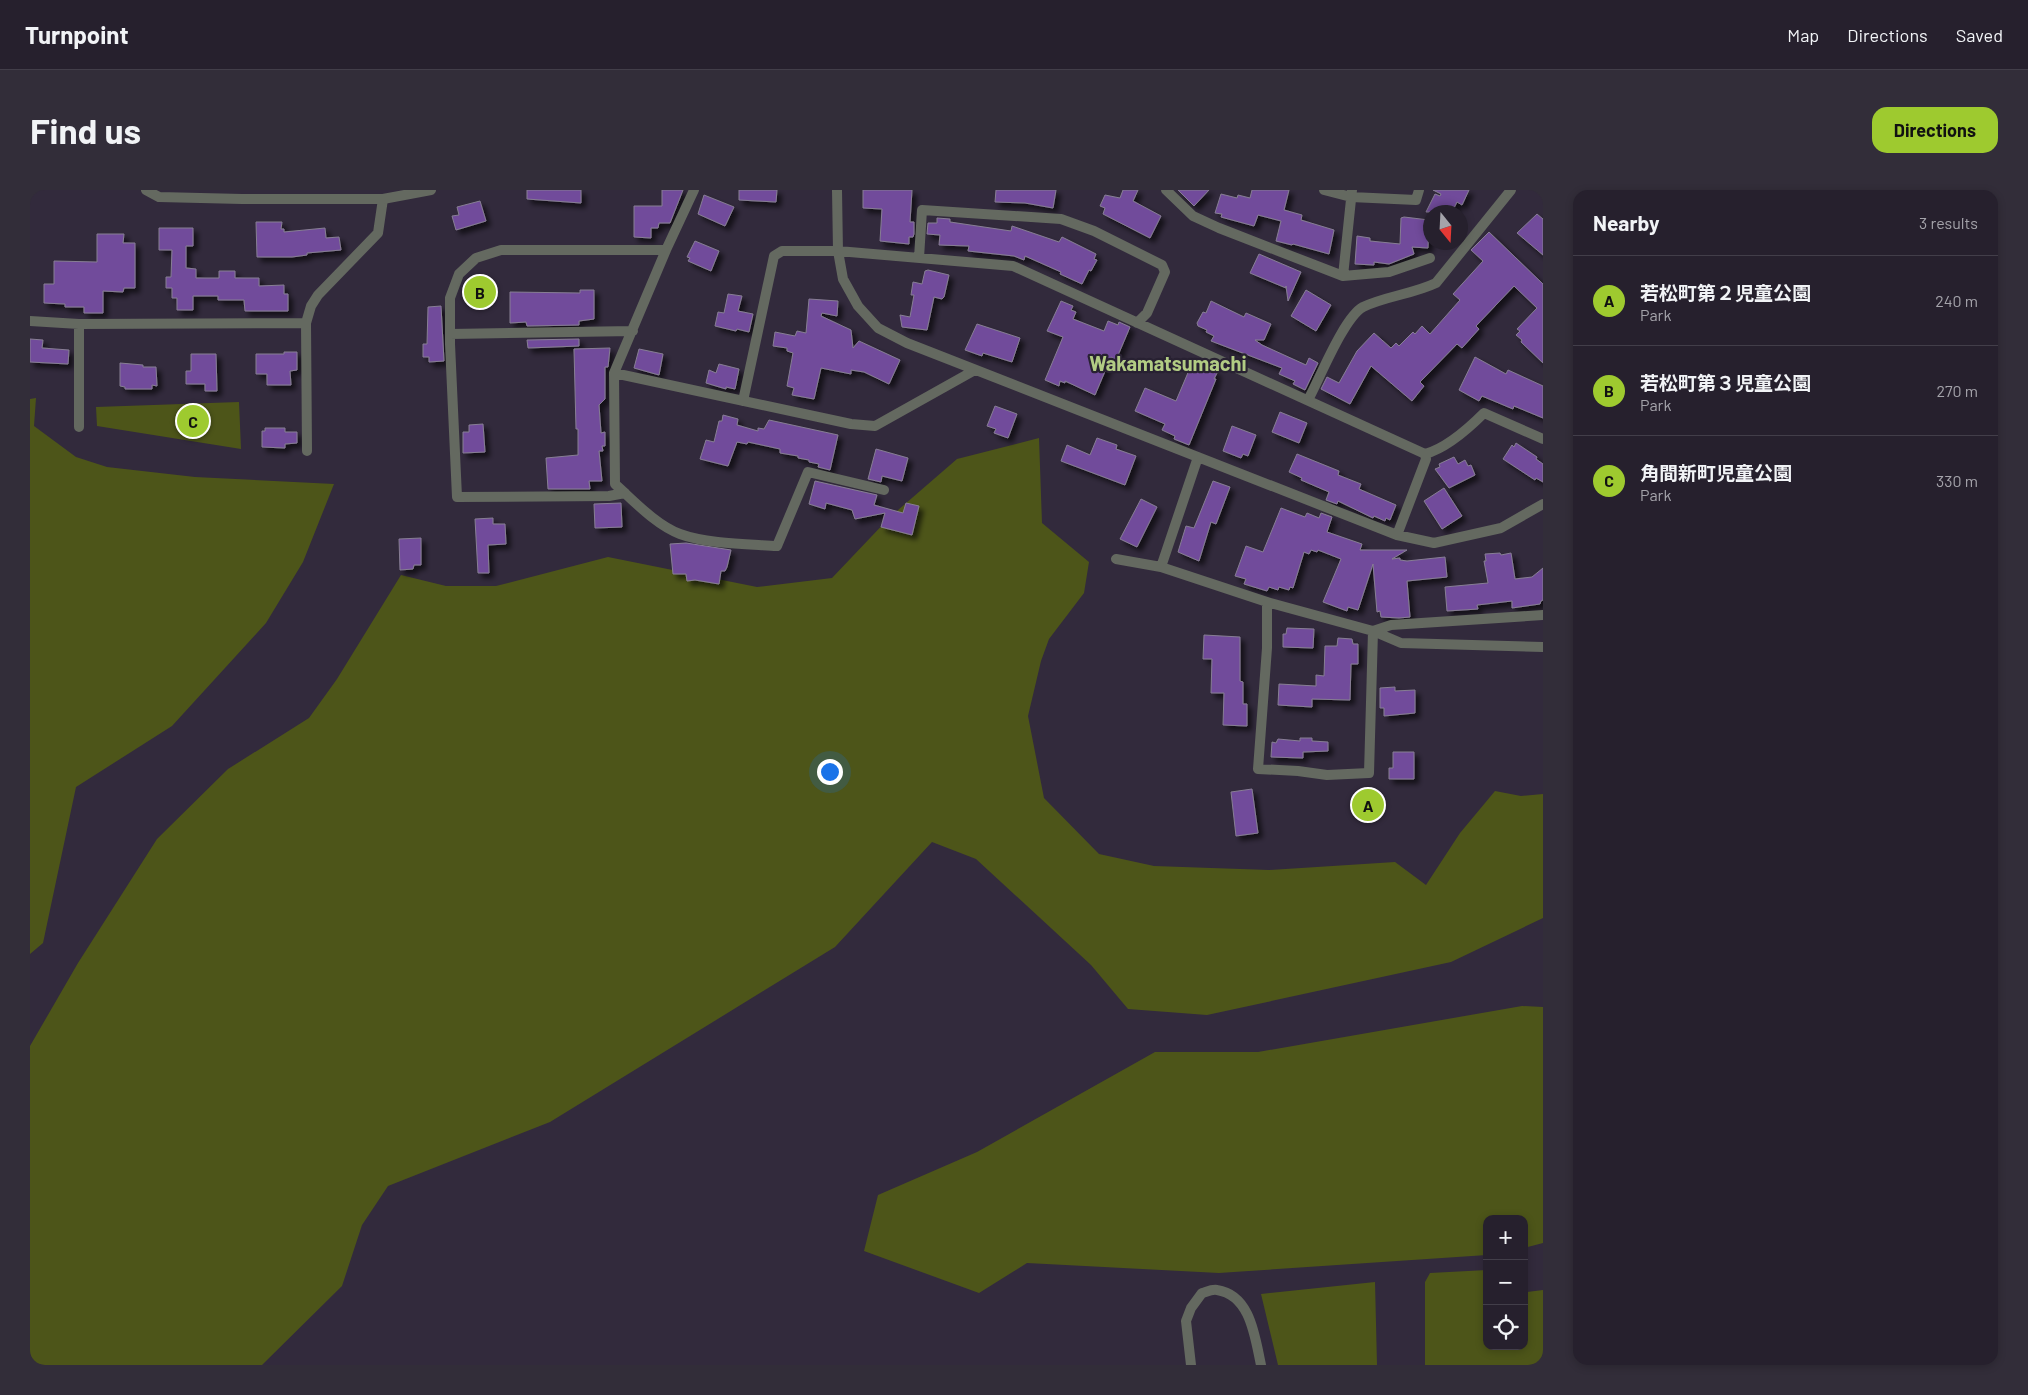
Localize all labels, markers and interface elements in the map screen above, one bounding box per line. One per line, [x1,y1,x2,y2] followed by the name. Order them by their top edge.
[25,20,129,49] text: Turnpoint
[1787,24,1819,46] text: Map
[1847,24,1928,46] text: Directions
[1956,24,2003,46] text: Saved
[1872,107,1998,153] button: Directions
[30,109,141,151] text: Find us
[1423,205,1468,250] north arrow
[1593,210,1659,235] text: Nearby
[1919,213,1978,232] text: 3 results
[464,273,496,311] pin: B
[1640,281,1811,304] text: 若松町第２児童公園
[1604,291,1614,310] text: A
[1935,291,1978,310] text: 240 m
[1640,305,1671,324] text: Park
[1089,351,1247,375] district label: Wakamatsumachi
[1640,371,1811,394] text: 若松町第３児童公園
[1604,381,1614,400] text: B
[1936,381,1978,400] text: 270 m
[1640,395,1671,414] text: Park
[177,402,209,440] pin: C
[1640,461,1792,484] text: 角間新町児童公園
[1604,471,1614,490] text: C
[1936,471,1978,490] text: 330 m
[1640,485,1671,504] text: Park
[817,759,843,785] your location
[1352,786,1384,824] pin: A
[1483,1215,1528,1350] map controls
[1483,1215,1528,1260] button: +
[1483,1260,1528,1305] button: −
[1483,1305,1528,1350] button: locate

